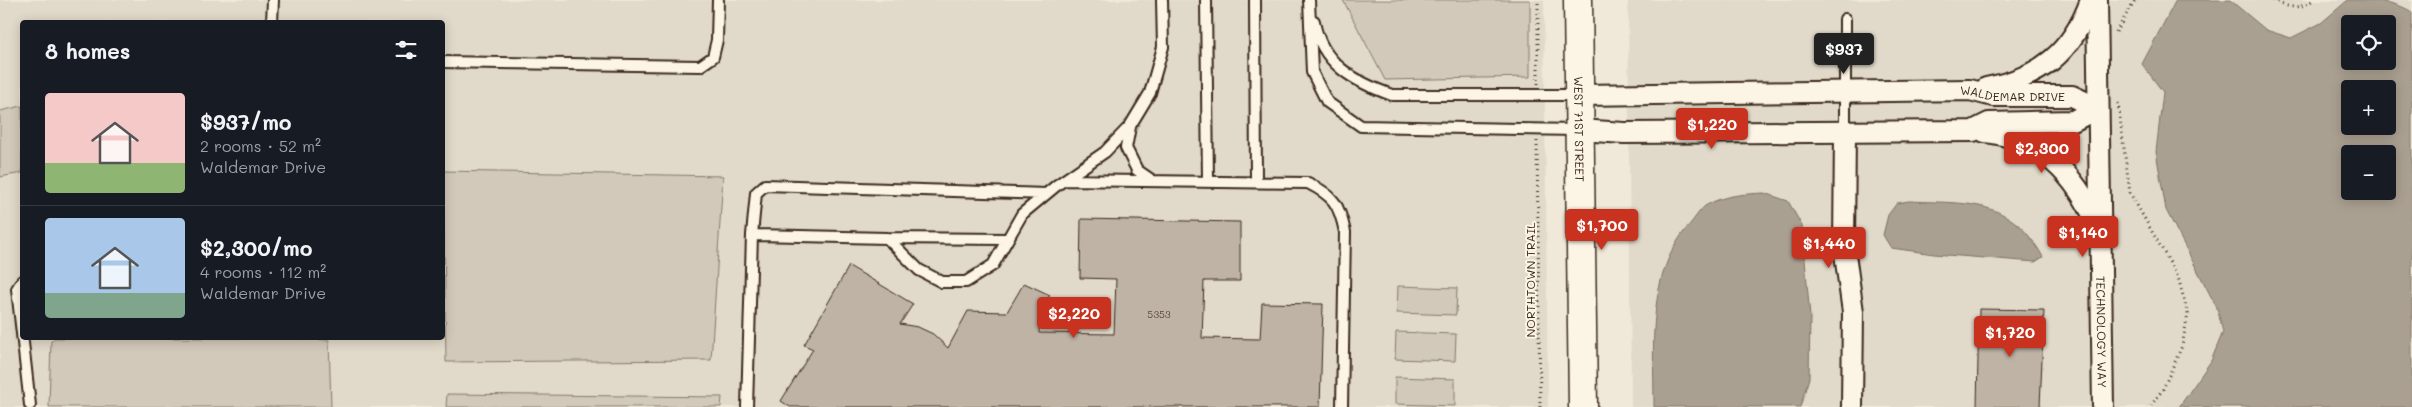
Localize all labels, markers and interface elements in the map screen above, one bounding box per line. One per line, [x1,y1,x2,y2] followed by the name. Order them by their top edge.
[2341,15,2396,200] map controls
[2341,15,2396,70] button: locate
[1814,32,1874,75] pin: $937
[392,36,420,64] icon: filters
[45,37,130,64] text: 8 homes
[1825,38,1863,59] text: $937
[1571,76,1588,182] street label: WEST 71ST STREET
[2341,80,2396,135] button: +
[1960,82,2065,104] street label: WALDEMAR DRIVE
[200,108,292,135] text: $937/mo
[1671,108,1753,150] pin: $1,220
[85,113,145,173] icon: home
[1687,113,1737,134] text: $1,220
[2001,132,2083,174] pin: $2,300
[200,135,321,156] text: 2 rooms · 52 m²
[2015,137,2069,158] text: $2,300
[2341,145,2396,200] button: −
[200,156,326,177] text: Waldemar Drive
[1561,208,1643,251] pin: $1,700
[1576,214,1628,235] text: $1,700
[2042,216,2124,258] pin: $1,140
[2058,221,2108,242] text: $1,140
[1522,222,1538,337] street label: NORTHTOWN TRAIL
[1788,226,1870,269] pin: $1,440
[1803,232,1855,253] text: $1,440
[200,234,312,261] text: $2,300/mo
[85,238,145,298] icon: home
[200,261,326,282] text: 4 rooms · 112 m²
[2093,276,2111,388] street label: TECHNOLOGY WAY
[200,282,326,303] text: Waldemar Drive
[1033,296,1115,339] pin: $2,220
[1048,302,1100,323] text: $2,220
[1147,307,1171,321] house number: 5353
[1969,316,2051,358] pin: $1,720
[1985,321,2035,342] text: $1,720

